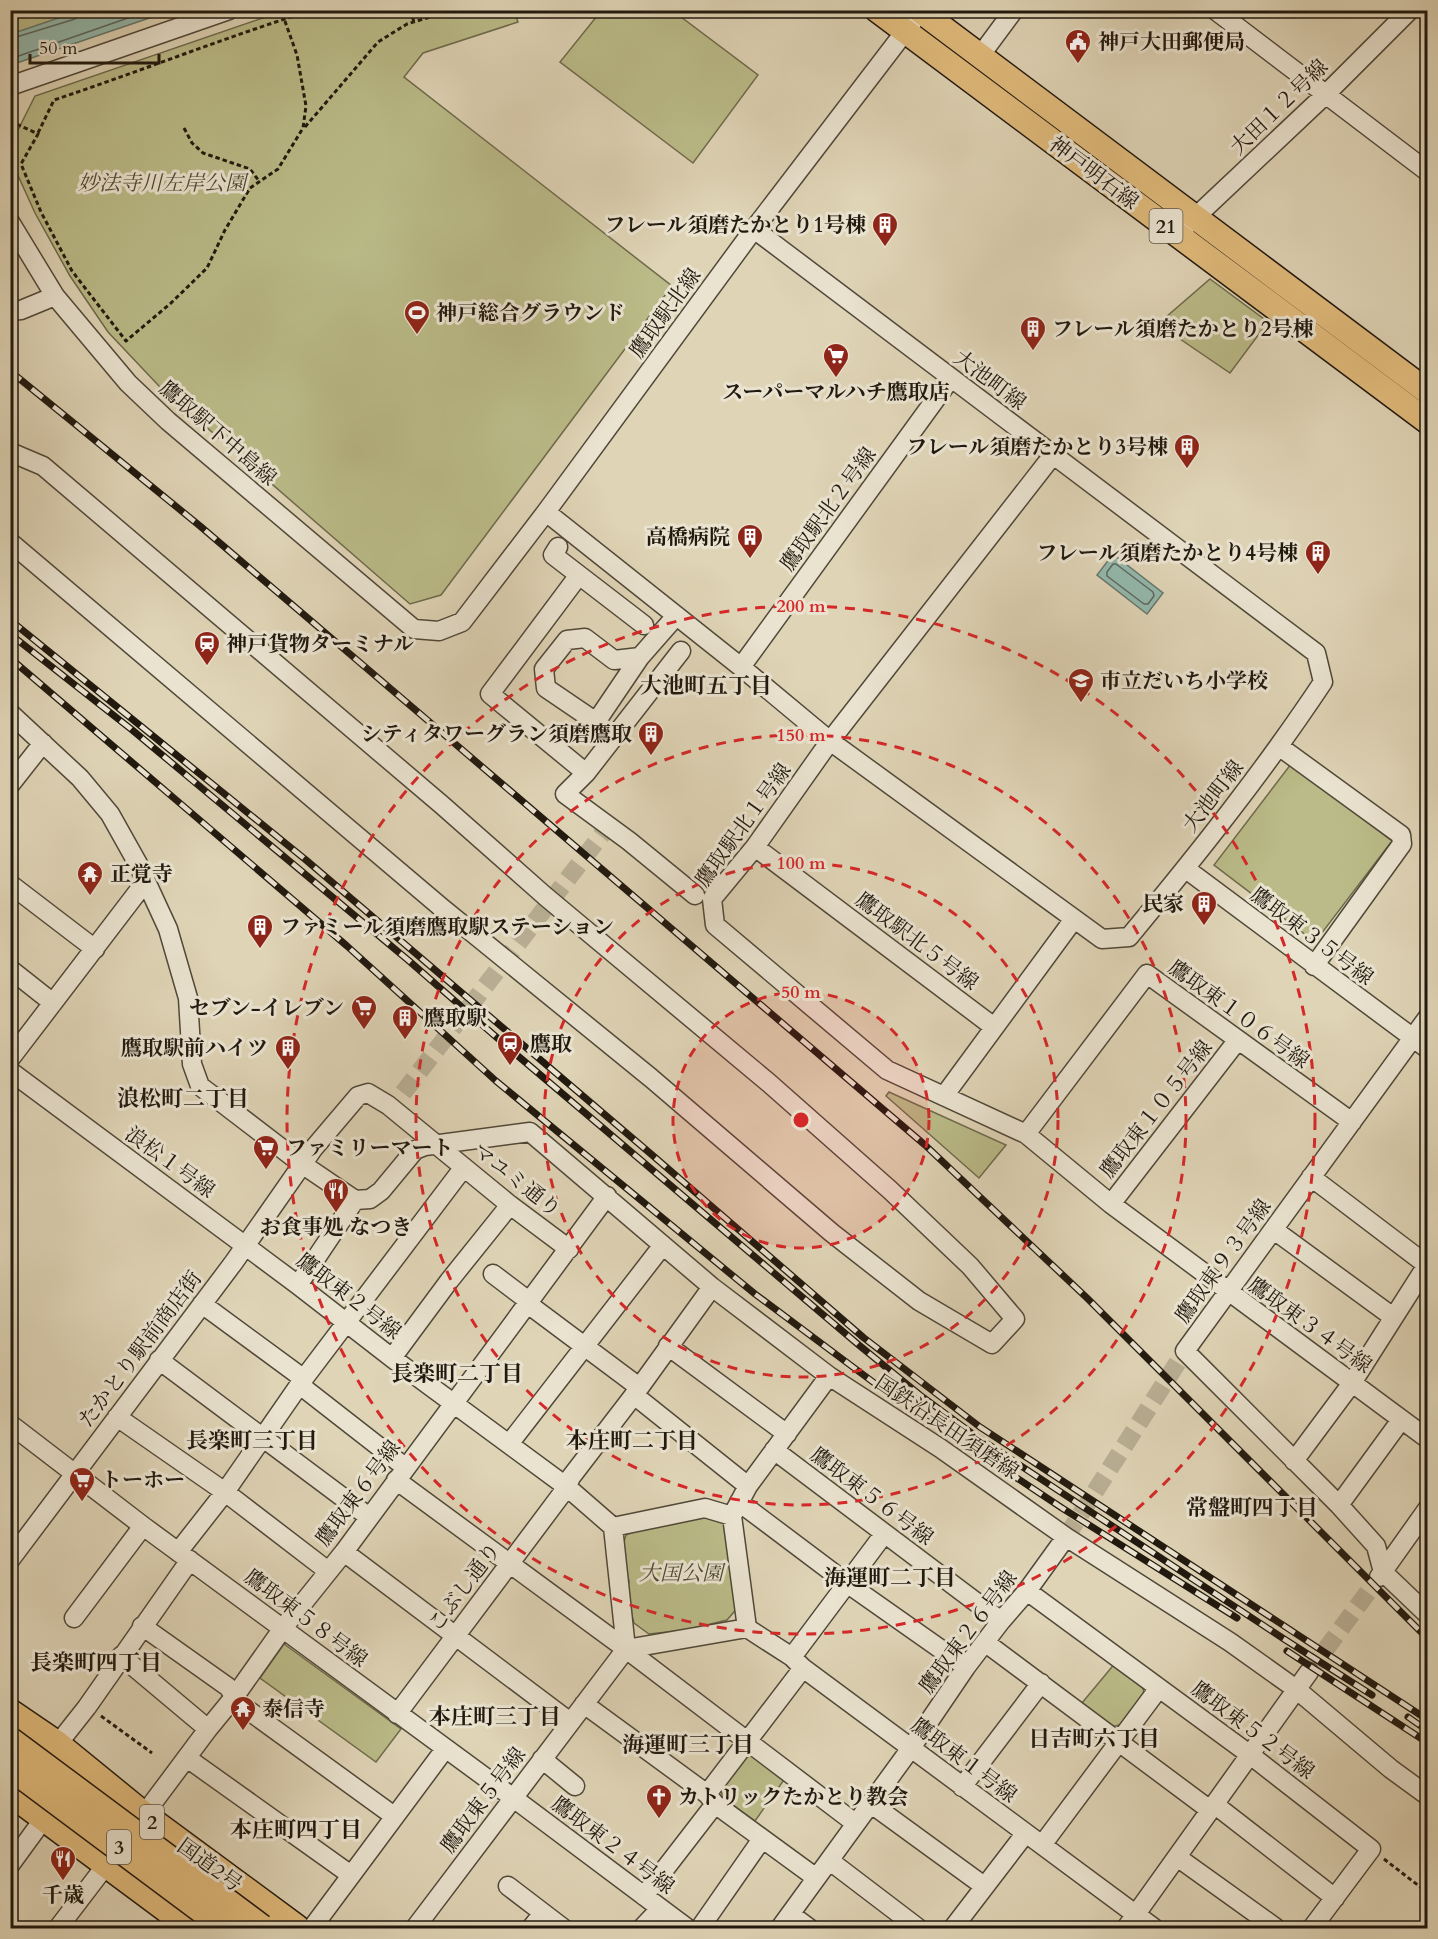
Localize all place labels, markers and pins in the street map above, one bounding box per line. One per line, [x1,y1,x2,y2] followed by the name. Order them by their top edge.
[1063,27,1093,65] public building icon: 神戸大田郵便局
[1098,28,1245,57] place label: 神戸大田郵便局
[870,210,900,248] building icon: フレール須磨たかとり1号棟
[605,211,866,240] place label: フレール須磨たかとり1号棟
[402,298,432,336] sports icon: 神戸総合グラウンド
[436,299,625,328] place label: 神戸総合グラウンド
[1018,314,1048,352] building icon: フレール須磨たかとり2号棟
[1052,315,1314,344] place label: フレール須磨たかとり2号棟
[821,341,851,379] supermarket icon: スーパーマルハチ鷹取店
[722,378,950,407] place label: スーパーマルハチ鷹取店
[1172,432,1202,470] building icon: フレール須磨たかとり3号棟
[907,433,1168,462] place label: フレール須磨たかとり3号棟
[735,522,765,560] building icon: 高橋病院
[646,523,730,552] place label: 高橋病院
[1303,538,1333,576] building icon: フレール須磨たかとり4号棟
[1037,539,1298,568] place label: フレール須磨たかとり4号棟
[192,629,222,667] station icon: 神戸貨物ターミナル
[226,630,414,659] place label: 神戸貨物ターミナル
[1066,666,1096,704] school or university icon: 市立だいち小学校
[1100,667,1268,696] place label: 市立だいち小学校
[636,719,666,757] building icon: シティタワーグラン須磨鷹取
[361,720,632,749] place label: シティタワーグラン須磨鷹取
[75,859,105,897] temple icon: 正覚寺
[110,860,173,889] place label: 正覚寺
[1189,889,1219,927] building icon: 民家
[1142,890,1184,919] place label: 民家
[245,912,275,950] building icon: ファミール須磨鷹取駅ステーション
[280,913,614,942] place label: ファミール須磨鷹取駅ステーション
[349,993,379,1031] supermarket icon: セブン-イレブン
[189,994,344,1023] place label: セブン-イレブン
[390,1003,420,1041] building icon: 鷹取駅
[424,1004,487,1033] place label: 鷹取駅
[495,1029,525,1067] station icon: 鷹取
[530,1030,572,1059] place label: 鷹取
[273,1033,303,1071] building icon: 鷹取駅前ハイツ
[121,1034,268,1063] place label: 鷹取駅前ハイツ
[791,1110,811,1130] centre of rings
[251,1133,281,1171] supermarket icon: ファミリーマート
[286,1134,454,1163] place label: ファミリーマート
[321,1176,351,1214] restaurant icon: お食事処 なつき
[260,1213,412,1242] place label: お食事処 なつき
[67,1465,97,1503] supermarket icon: トーホー
[101,1466,185,1495] place label: トーホー
[228,1694,258,1732] temple icon: 泰信寺
[262,1695,325,1724] place label: 泰信寺
[644,1782,674,1820] church icon: カトリックたかとり教会
[678,1783,908,1812] place label: カトリックたかとり教会
[48,1844,78,1882] restaurant icon: 千歳
[42,1881,84,1910] place label: 千歳

